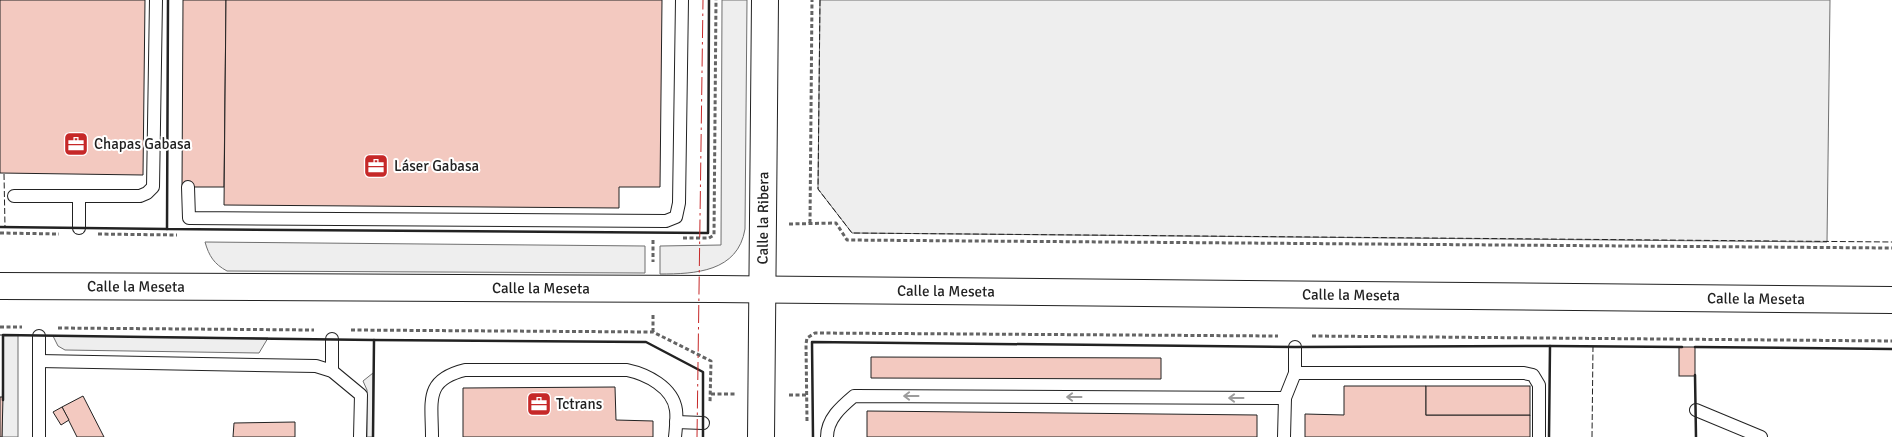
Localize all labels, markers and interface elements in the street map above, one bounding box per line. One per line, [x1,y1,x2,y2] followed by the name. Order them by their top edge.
[63,131,89,157] office icon: Chapas Gabasa
[94,135,191,153] place label: Chapas Gabasa
[363,153,389,179] office icon: Láser Gabasa
[394,157,479,175] place label: Láser Gabasa
[754,172,772,265] street label: Calle la Ribera
[87,277,185,296] street label: Calle la Meseta
[492,279,590,297] street label: Calle la Meseta
[897,282,995,301] street label: Calle la Meseta
[1302,285,1400,304] street label: Calle la Meseta
[1707,289,1805,308] street label: Calle la Meseta
[526,391,552,417] office icon: Tctrans
[903,391,920,401] one-way arrow
[1066,392,1082,402] one-way arrow
[1228,393,1244,403] one-way arrow
[556,395,603,413] place label: Tctrans

